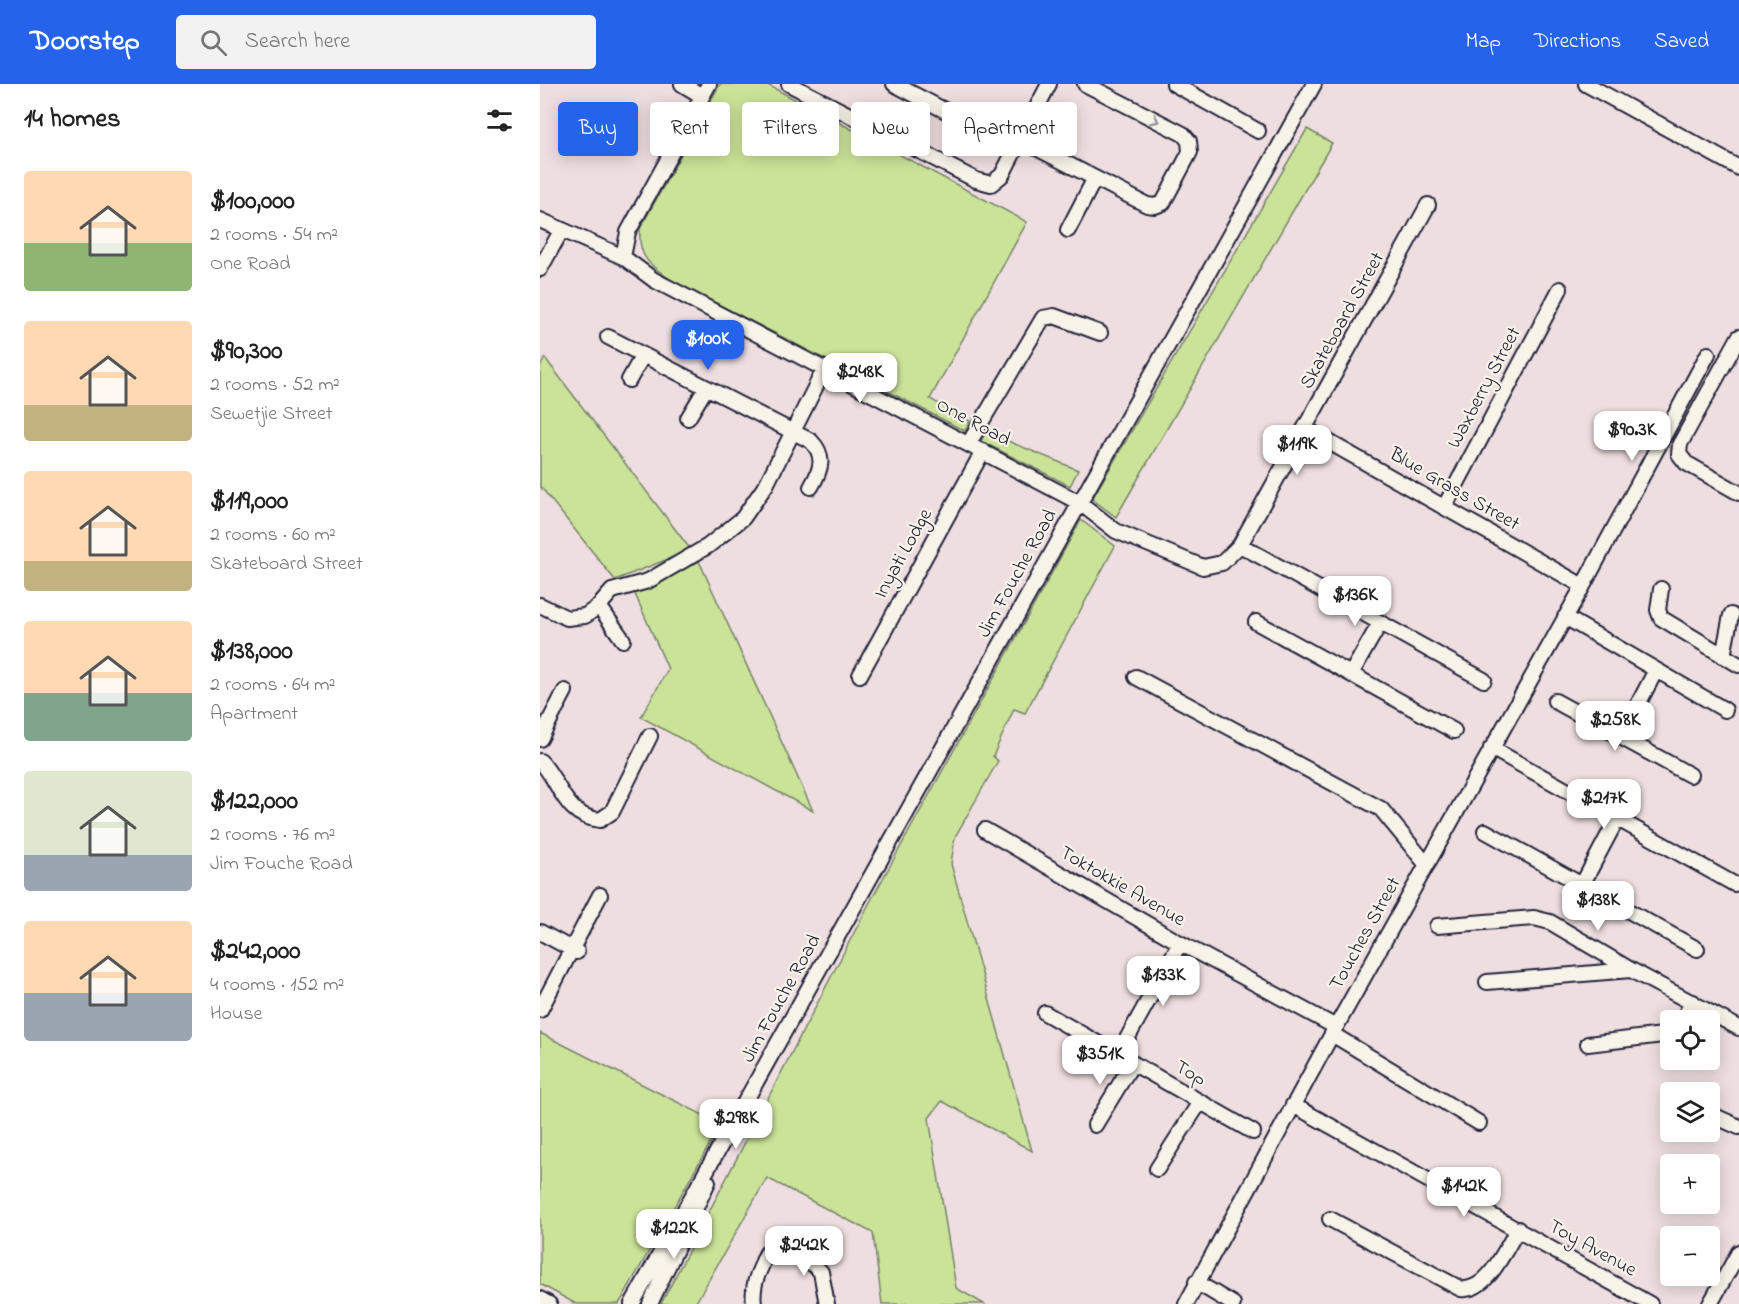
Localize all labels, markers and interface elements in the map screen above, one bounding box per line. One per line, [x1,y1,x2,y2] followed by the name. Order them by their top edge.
[176,15,596,69] search box
[30,22,140,63] text: Doorstep
[197,26,230,59] icon: search
[245,26,350,58] text: Search here
[1465,27,1501,57] text: Map
[1534,27,1621,57] text: Directions
[1654,27,1709,57] text: Saved
[24,101,120,139] text: 14 homes
[558,102,638,156] chip: Buy
[650,102,730,156] chip: Rent
[742,102,839,156] chip: Filters
[851,102,930,156] chip: New
[942,102,1077,156] chip: Apartment
[483,104,516,137] icon: filters
[1149,113,1160,125] one-way arrow
[210,183,295,221] text: $100,000
[72,195,144,267] icon: home
[210,221,338,250] text: 2 rooms · 54 m²
[1293,247,1393,395] street label: Skateboard Street
[210,250,290,279] text: One Road
[666,320,750,371] pin: $100K
[1441,322,1529,454] street label: Waxberry Street
[685,325,731,354] text: $100K
[210,333,282,371] text: $90,300
[72,345,144,417] icon: home
[818,353,902,404] pin: $248K
[836,358,884,387] text: $248K
[210,371,340,400] text: 2 rooms · 52 m²
[931,391,1015,455] street label: One Road
[210,400,333,429] text: Sewetjie Street
[1583,411,1681,462] pin: $90.3K
[1608,416,1656,445] text: $90.3K
[1255,425,1339,476] pin: $119K
[1277,430,1317,459] text: $119K
[1383,440,1525,539] street label: Blue Grass Street
[210,483,288,521] text: $119,000
[72,495,144,567] icon: home
[867,504,942,605] street label: Inyati Lodge
[971,505,1065,643] street label: Jim Fouche Road
[210,521,336,550] text: 2 rooms · 60 m²
[210,550,363,579] text: Skateboard Street
[1313,576,1397,627] pin: $136K
[1332,581,1378,610] text: $136K
[210,633,293,671] text: $138,000
[72,645,144,717] icon: home
[210,671,335,700] text: 2 rooms · 64 m²
[210,700,298,729] text: Apartment
[1573,701,1657,752] pin: $258K
[1590,706,1640,735] text: $258K
[1562,779,1646,830] pin: $217K
[210,783,298,821] text: $122,000
[1581,784,1627,813] text: $217K
[72,795,144,867] icon: home
[210,821,335,850] text: 2 rooms · 76 m²
[1054,839,1190,935] street label: Toktokkie Avenue
[210,850,353,879] text: Jim Fouche Road
[1323,872,1409,996] street label: Touches Street
[1556,881,1640,932] pin: $138K
[1576,886,1620,915] text: $138K
[735,930,829,1068] street label: Jim Fouche Road
[210,933,300,971] text: $242,000
[72,945,144,1017] icon: home
[1121,956,1205,1007] pin: $133K
[1141,961,1185,990] text: $133K
[210,971,344,1000] text: 4 rooms · 152 m²
[210,1000,263,1029] text: House
[1660,1010,1720,1286] map controls
[1660,1010,1720,1070] button: locate
[1058,1035,1142,1086] pin: $351K
[1076,1040,1124,1069] text: $351K
[1169,1053,1211,1095] street label: Top
[1660,1082,1720,1142] button: layers
[694,1099,778,1150] pin: $298K
[713,1104,759,1133] text: $298K
[1660,1154,1720,1214] button: +
[1422,1167,1506,1218] pin: $142K
[1441,1172,1487,1201] text: $142K
[632,1209,716,1260] pin: $122K
[1543,1213,1641,1285] street label: Toy Avenue
[650,1214,698,1243] text: $122K
[762,1226,846,1277] pin: $242K
[1660,1226,1720,1286] button: −
[779,1231,829,1260] text: $242K

